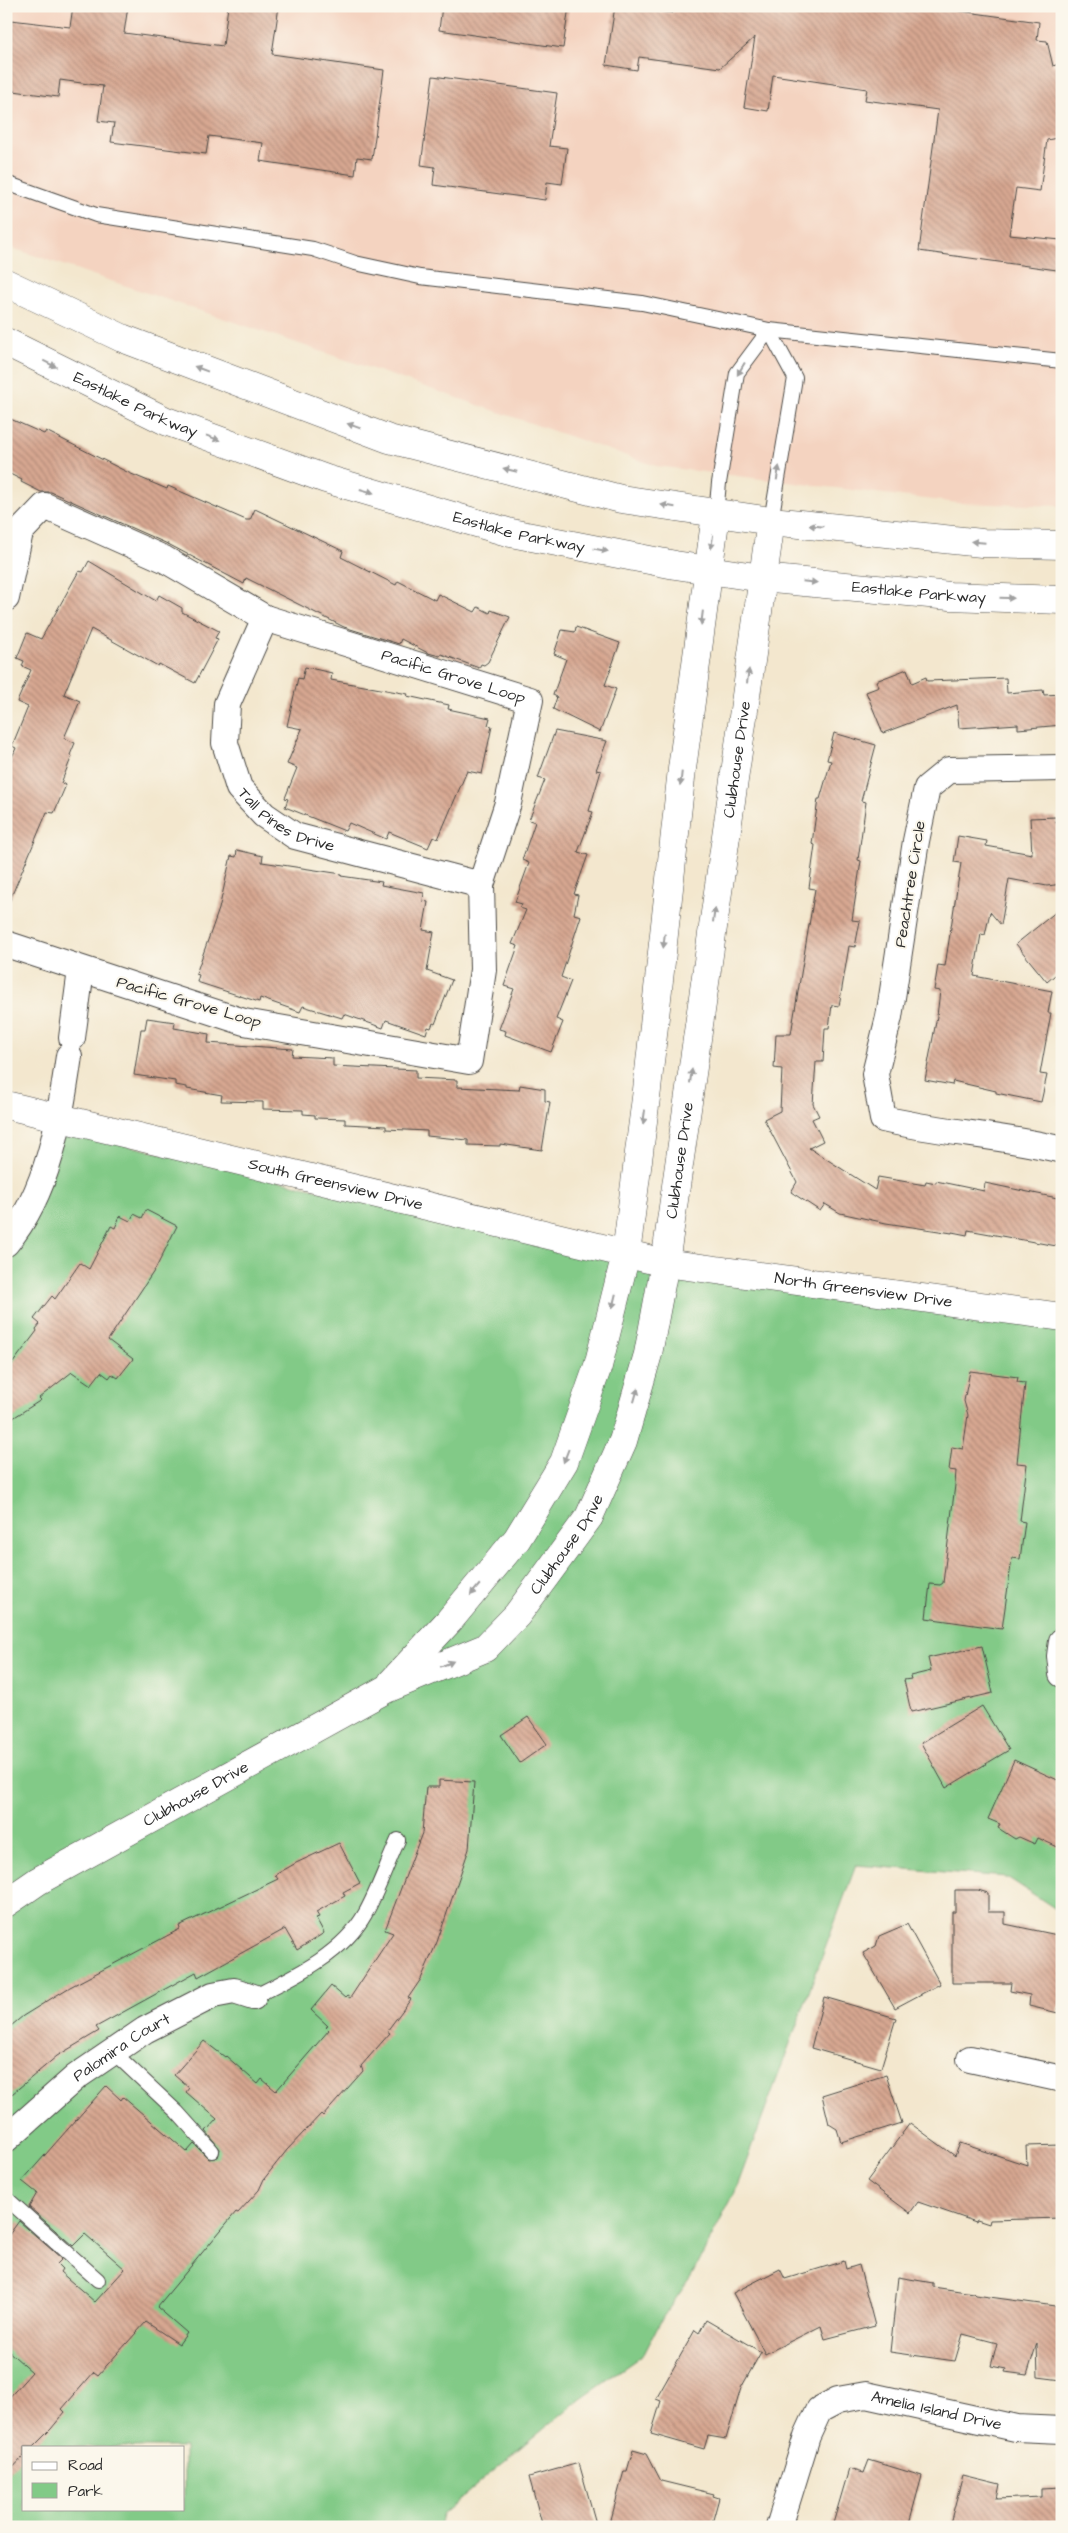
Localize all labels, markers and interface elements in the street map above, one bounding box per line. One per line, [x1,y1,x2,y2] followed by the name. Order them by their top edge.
[43,360,57,368] one-way arrow
[737,362,745,377] one-way arrow
[194,365,209,372] one-way arrow
[70,366,201,444] street label: Eastlake Parkway
[346,422,361,429] one-way arrow
[206,435,221,442] one-way arrow
[502,466,517,474] one-way arrow
[774,466,782,481] one-way arrow
[360,487,375,495] one-way arrow
[660,502,676,510] one-way arrow
[451,506,587,559] street label: Eastlake Parkway
[808,522,824,530] one-way arrow
[708,534,716,550] one-way arrow
[970,538,986,546] one-way arrow
[593,546,609,554] one-way arrow
[851,576,987,609] street label: Eastlake Parkway
[802,578,818,586] one-way arrow
[999,594,1015,602] one-way arrow
[698,610,706,626] one-way arrow
[379,644,528,709] street label: Pacific Grove Loop
[744,667,752,683] one-way arrow
[718,699,756,819] street label: Clubhouse Drive
[677,771,685,787] one-way arrow
[233,783,337,857] street label: Tall Pines Drive
[889,819,931,949] street label: Peachtree Circle
[710,906,718,922] one-way arrow
[660,933,668,949] one-way arrow
[114,971,264,1033] street label: Pacific Grove Loop
[688,1067,696,1083] one-way arrow
[660,1100,699,1220] street label: Clubhouse Drive
[640,1109,648,1125] one-way arrow
[246,1153,425,1216] street label: South Greensview Drive
[773,1267,954,1313] street label: North Greensview Drive
[610,1294,618,1309] one-way arrow
[633,1387,641,1402] one-way arrow
[562,1449,570,1464] one-way arrow
[525,1490,609,1599] street label: Clubhouse Drive
[469,1583,480,1596] one-way arrow
[440,1659,454,1667] one-way arrow
[139,1756,253,1832] street label: Clubhouse Drive
[69,2008,174,2087] street label: Palomira Court
[869,2385,1004,2436] street label: Amelia Island Drive
[22,2446,185,2510] legend
[68,2455,103,2476] text: Road
[68,2481,103,2502] text: Park

